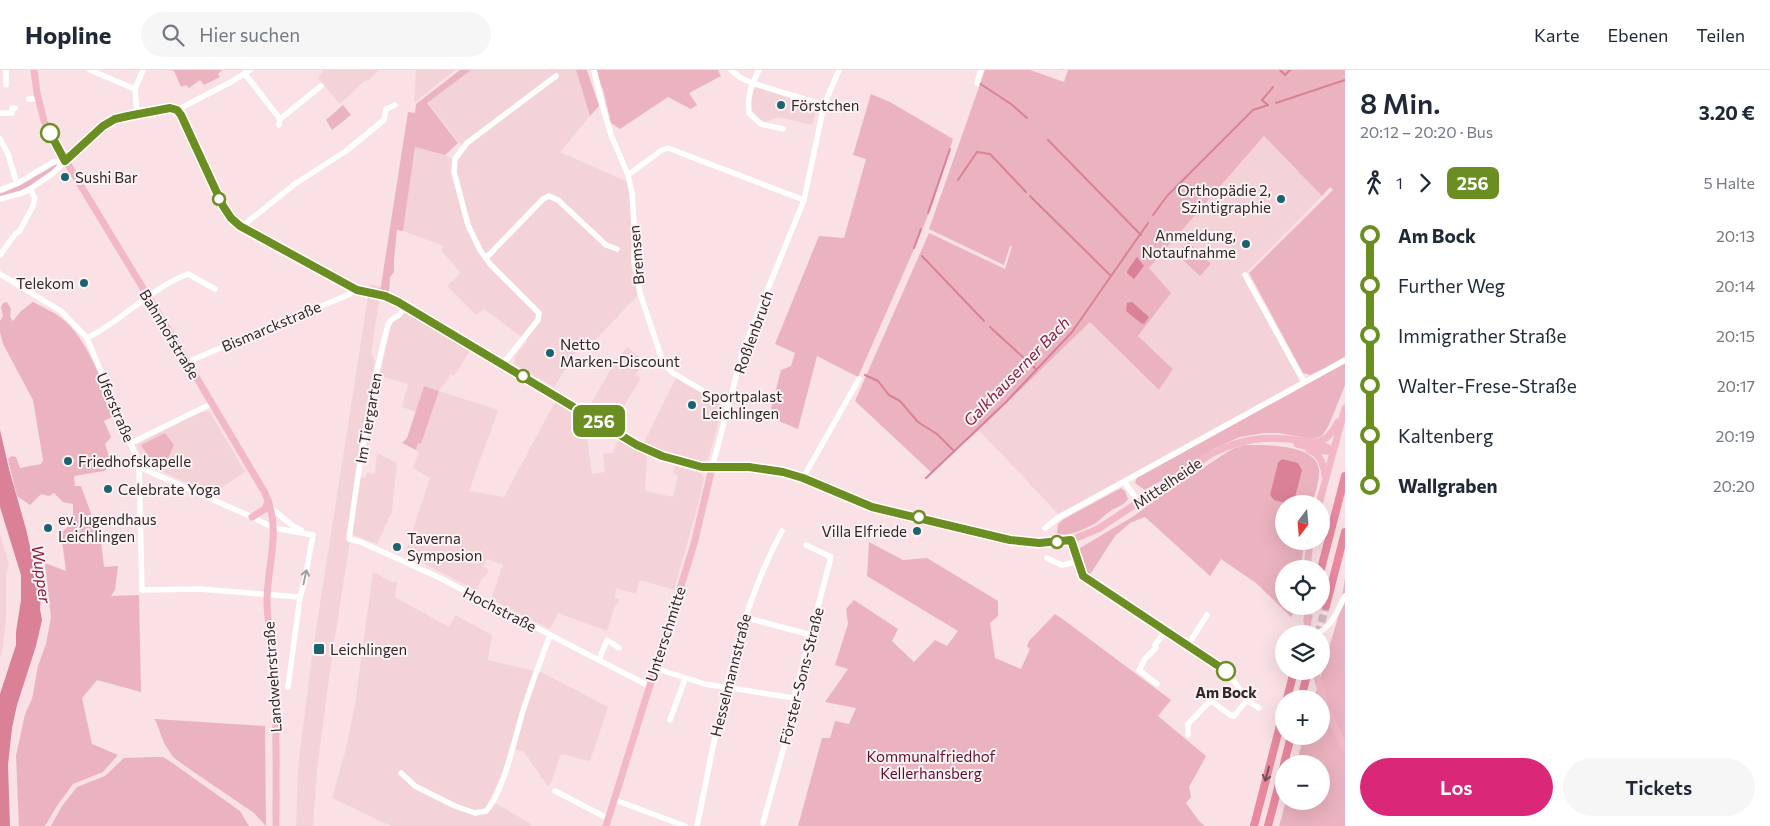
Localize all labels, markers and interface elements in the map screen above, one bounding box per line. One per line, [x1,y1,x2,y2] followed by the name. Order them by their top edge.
[141,12,491,57] search box
[25,20,111,49] text: Hopline
[159,21,187,49] icon: search
[199,23,300,46] text: Hier suchen
[1534,24,1579,46] text: Karte
[1607,24,1668,46] text: Ebenen
[1696,24,1745,46] text: Teilen
[1360,86,1440,120] text: 8 Min.
[791,96,859,114] place label: Förstchen
[775,99,787,111] marker: Förstchen
[1699,101,1755,124] text: 3.20 €
[1360,122,1493,141] text: 20:12 – 20:20 · Bus
[40,123,60,143] unlabelled marker
[75,168,138,186] place label: Sushi Bar
[1360,169,1388,197] icon: walk
[1411,169,1439,197] icon: forward
[59,171,71,183] marker: Sushi Bar
[1457,172,1489,194] text: 256
[1396,173,1403,192] text: 1
[1703,173,1755,192] text: 5 Halte
[1177,181,1271,216] place label: Orthopädie 2, Szintigraphie
[212,192,226,206] unlabelled marker
[1275,193,1287,205] marker: Orthopädie 2, Szintigraphie
[624,224,648,286] street label: Bremsen
[1398,224,1476,247] text: Am Bock
[1142,226,1236,261] place label: Anmeldung, Notaufnahme
[1716,226,1755,245] text: 20:13
[1240,238,1252,250] marker: Anmeldung, Notaufnahme
[16,274,74,292] place label: Telekom
[1398,274,1505,297] text: Further Weg
[1716,276,1755,295] text: 20:14
[78,277,90,289] marker: Telekom
[136,286,204,382] street label: Bahnhofstraße
[730,288,776,376] street label: Roßlenbruch
[219,297,323,355] street label: Bismarckstraße
[959,313,1073,429] water label: Galkhauserner Bach
[1398,324,1567,347] text: Immigrather Straße
[1716,326,1755,345] text: 20:15
[560,335,680,370] place label: Netto Marken-Discount
[544,347,556,359] marker: Netto Marken-Discount
[516,369,530,383] unlabelled marker
[93,370,139,445] street label: Uferstraße
[351,371,385,465] street label: Im Tiergarten
[1398,374,1577,397] text: Walter-Frese-Straße
[1717,376,1755,395] text: 20:17
[702,387,782,422] place label: Sportpalast Leichlingen
[686,399,698,411] marker: Sportpalast Leichlingen
[570,405,628,437] line badge: 256
[583,410,615,432] text: 256
[1398,424,1493,447] text: Kaltenberg
[1715,426,1755,445] text: 20:19
[78,452,191,470] place label: Friedhofskapelle
[1129,453,1205,513] street label: Mittelheide
[62,455,74,467] marker: Friedhofskapelle
[1398,474,1498,497] text: Wallgraben
[1713,476,1755,495] text: 20:20
[118,480,221,498] place label: Celebrate Yoga
[102,483,114,495] marker: Celebrate Yoga
[1275,495,1330,550] north arrow
[1275,495,1330,810] map controls
[58,510,157,545] place label: ev. Jugendhaus Leichlingen
[912,510,926,524] unlabelled marker
[42,522,54,534] marker: ev. Jugendhaus Leichlingen
[822,522,907,540] place label: Villa Elfriede
[911,525,923,537] marker: Villa Elfriede
[407,529,482,564] place label: Taverna Symposion
[1050,535,1064,549] unlabelled marker
[391,541,403,553] marker: Taverna Symposion
[29,544,56,605] water label: Wupper
[1275,560,1330,615] button: locate
[301,569,310,585] one-way arrow
[460,583,540,635] street label: Hochstraße
[641,584,689,684] street label: Unterschmitte
[775,605,827,747] street label: Förster-Sons-Straße
[706,611,754,738] street label: Hesselmannstraße
[259,621,285,733] street label: Landwehrstraße
[1275,625,1330,680] button: layers
[330,640,407,658] place label: Leichlingen
[312,642,326,656] marker: Leichlingen
[1216,661,1236,681] marker: Am Bock
[1195,683,1257,701] place label: Am Bock
[1275,690,1330,745] button: +
[866,747,996,782] park label: Kommunalfriedhof Kellerhansberg
[1275,755,1330,810] button: −
[1360,758,1553,816] button: Los
[1563,758,1755,816] button: Tickets
[1262,766,1271,782] one-way arrow

